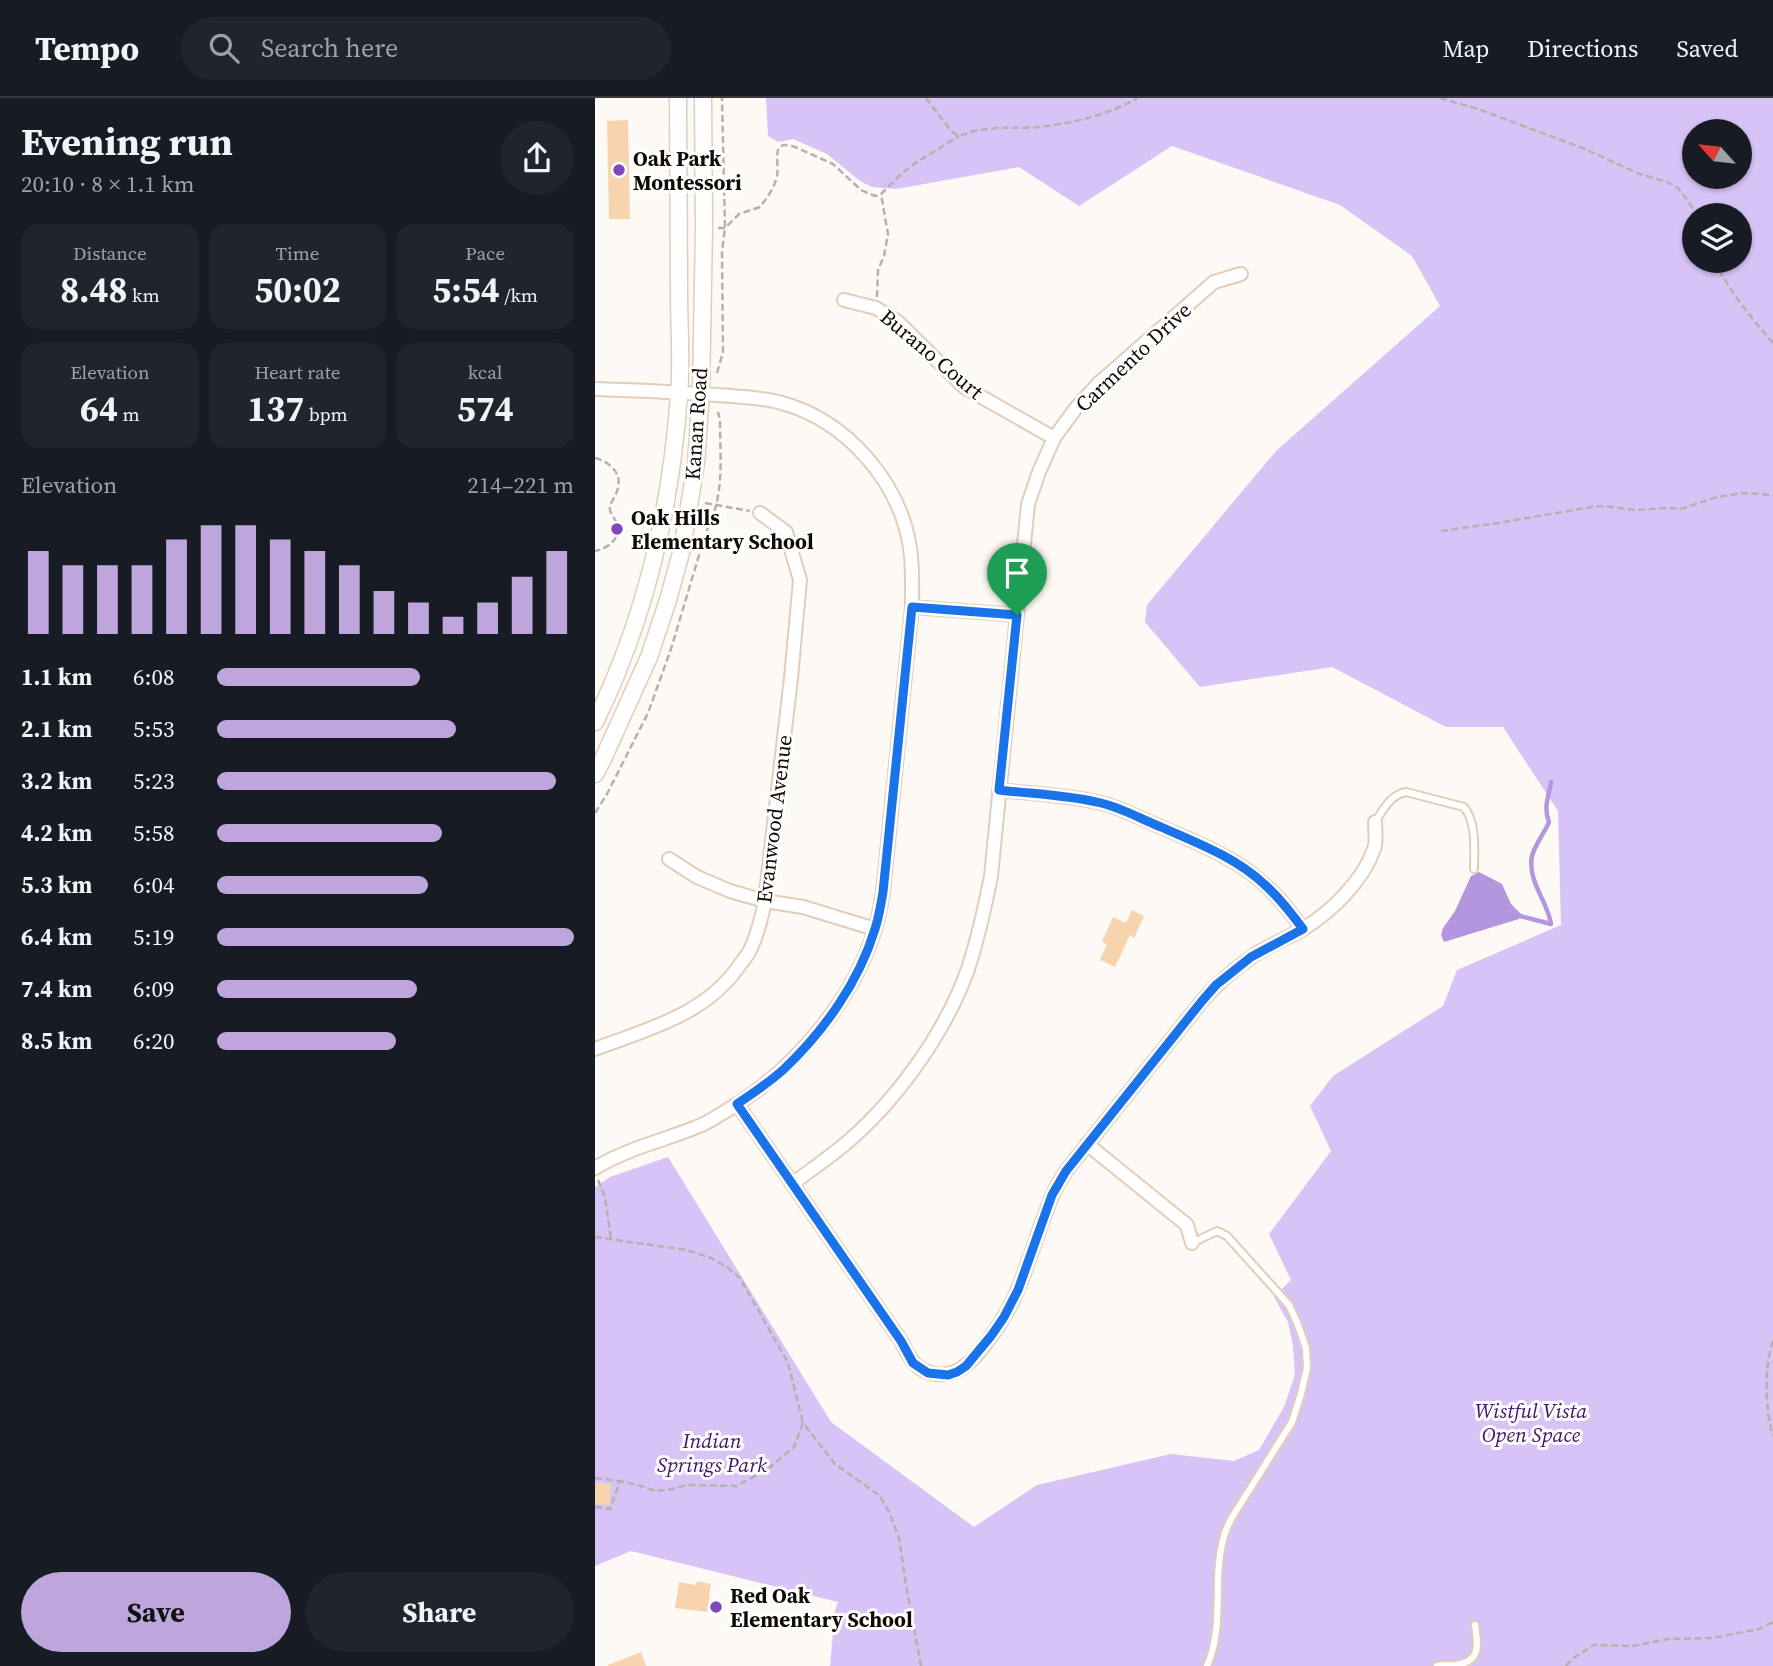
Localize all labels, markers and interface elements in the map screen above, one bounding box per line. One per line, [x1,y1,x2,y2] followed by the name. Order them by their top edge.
[181,17,671,80] search box
[35,26,139,71] text: Tempo
[205,29,243,67] icon: search
[261,30,398,66] text: Search here
[1442,32,1489,65] text: Map
[1527,32,1638,65] text: Directions
[1676,32,1738,65] text: Saved
[21,116,233,168] text: Evening run
[1682,119,1752,189] north arrow
[1682,119,1752,273] map controls
[500,121,574,195] button: share
[633,144,742,197] place label: Oak Park Montessori
[611,162,627,178] marker: Oak Park Montessori
[21,168,195,200] text: 20:10 · 8 × 1.1 km
[1682,203,1752,273] button: layers
[73,240,147,266] text: Distance
[276,240,319,266] text: Time
[465,240,505,266] text: Pace
[60,266,128,314] text: 8.48
[254,266,341,314] text: 50:02
[432,266,500,314] text: 5:54
[128,282,160,308] text: km
[500,282,538,308] text: /km
[1069,296,1197,418] street label: Carmento Drive
[874,302,990,406] street label: Burano Court
[70,359,150,385] text: Elevation
[254,359,341,385] text: Heart rate
[468,359,502,385] text: kcal
[678,367,714,481] street label: Kanan Road
[80,385,118,433] text: 64
[247,385,304,433] text: 137
[457,385,514,433] text: 574
[118,401,140,427] text: m
[304,401,348,427] text: bpm
[21,469,117,501] text: Elevation
[467,469,574,501] text: 214–221 m
[631,503,814,556] place label: Oak Hills Elementary School
[609,521,625,537] marker: Oak Hills Elementary School
[987,543,1047,615] pin
[998,554,1036,592] icon: arrive
[21,661,92,693] text: 1.1 km
[133,661,174,693] text: 6:08
[21,713,92,745] text: 2.1 km
[133,713,174,745] text: 5:53
[749,733,799,905] street label: Evanwood Avenue
[21,765,92,797] text: 3.2 km
[133,765,174,797] text: 5:23
[21,817,92,849] text: 4.2 km
[133,817,174,849] text: 5:58
[21,869,92,901] text: 5.3 km
[133,869,174,901] text: 6:04
[21,921,92,953] text: 6.4 km
[133,921,174,953] text: 5:19
[21,973,92,1005] text: 7.4 km
[133,973,174,1005] text: 6:09
[21,1025,92,1057] text: 8.5 km
[133,1025,174,1057] text: 6:20
[1475,1396,1587,1449] park label: Wistful Vista Open Space
[657,1426,767,1479] park label: Indian Springs Park
[21,1572,291,1652] button: Save
[305,1572,574,1652] button: Share
[730,1581,913,1634] place label: Red Oak Elementary School
[708,1599,724,1615] marker: Red Oak Elementary School

